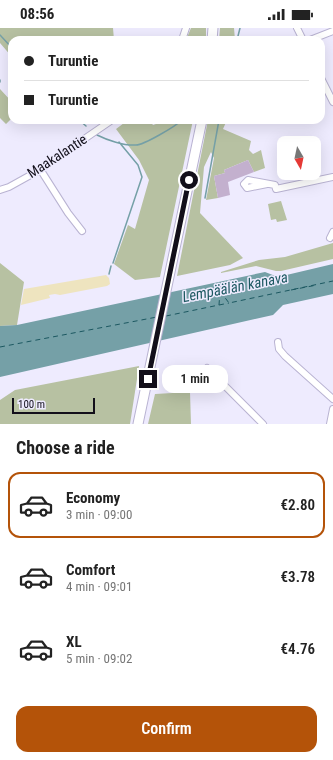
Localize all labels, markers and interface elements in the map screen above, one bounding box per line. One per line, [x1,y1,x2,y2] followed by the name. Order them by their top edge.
[20,5,54,23] text: 08:56
[48,52,98,70] text: Turuntie
[48,91,98,109] text: Turuntie
[24,131,90,181] street label: Maakalantie
[277,136,321,180] north arrow
[277,136,321,180] map controls
[180,171,198,189] route start
[181,268,289,306] water label: Lempäälän kanava
[162,365,228,393] callout: 1 min
[139,370,157,388] route end
[181,371,209,386] text: 1 min
[12,396,95,415] scale bar
[18,398,45,411] text: 100 m
[16,437,115,458] text: Choose a ride
[18,487,54,523] icon: car
[66,489,120,507] text: Economy
[281,496,315,514] text: €2.80
[66,507,132,522] text: 3 min · 09:00
[18,559,54,595] icon: car
[66,561,115,579] text: Comfort
[281,568,315,586] text: €3.78
[66,579,132,594] text: 4 min · 09:01
[18,631,54,667] icon: car
[66,633,82,651] text: XL
[281,640,315,658] text: €4.76
[66,651,132,666] text: 5 min · 09:02
[16,706,317,752] button: Confirm

